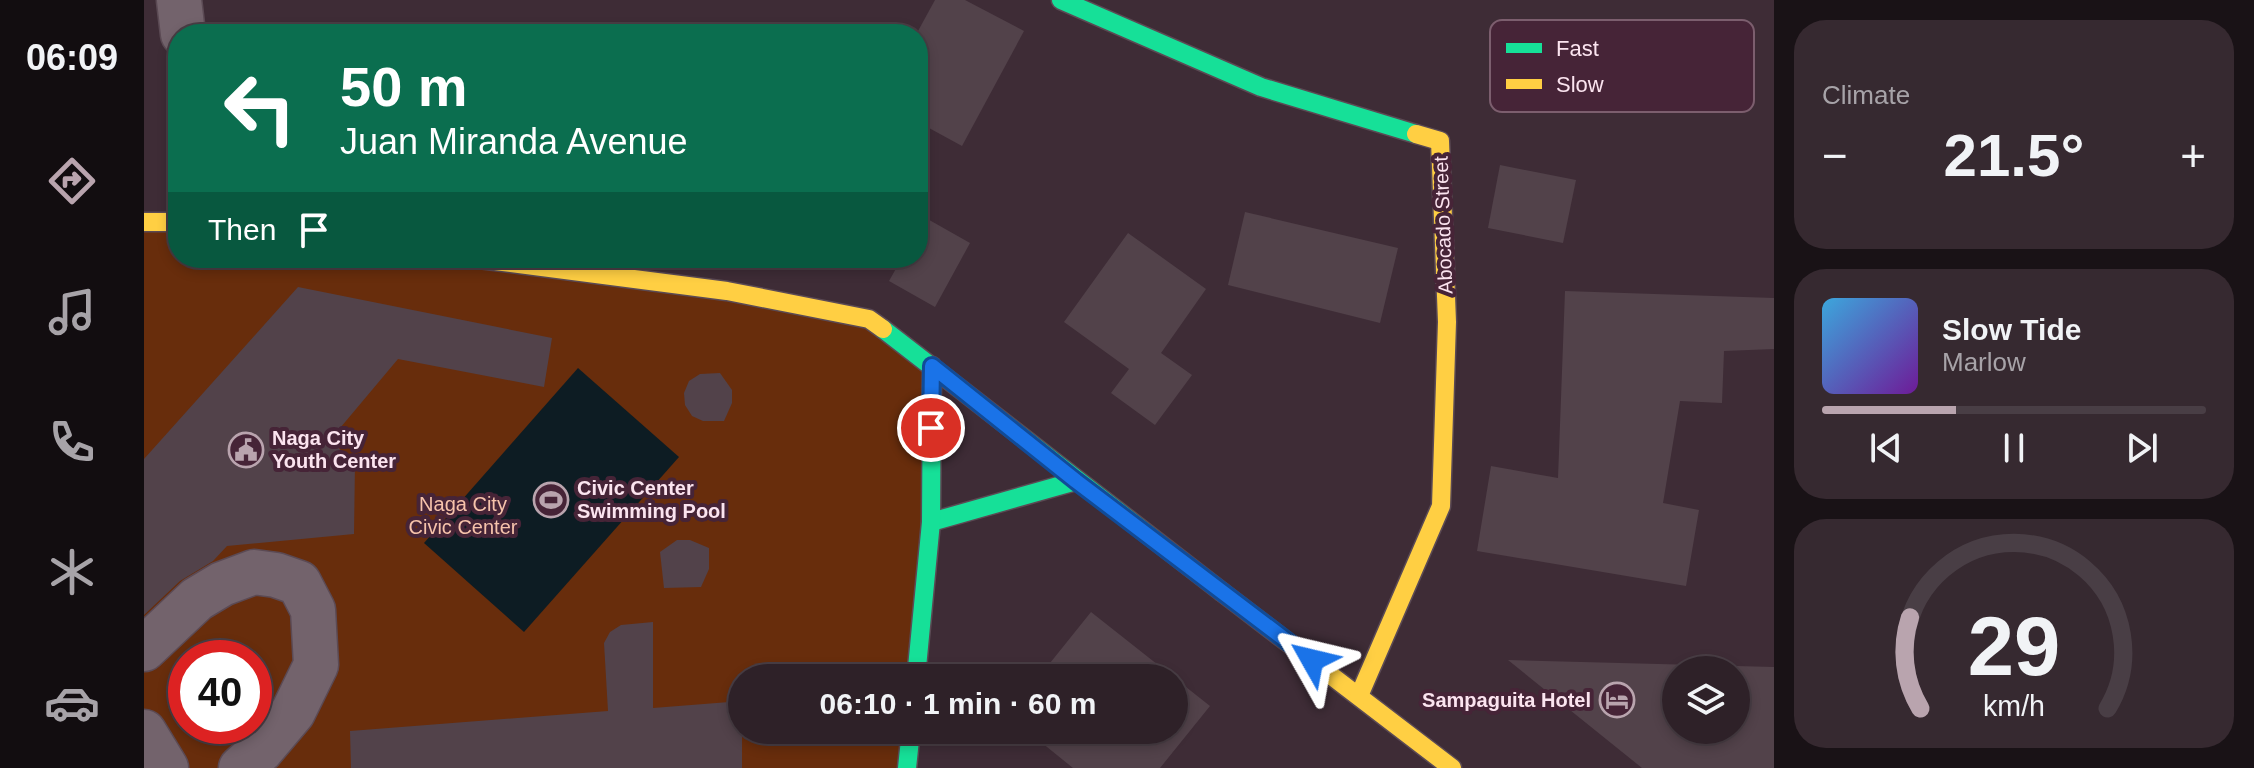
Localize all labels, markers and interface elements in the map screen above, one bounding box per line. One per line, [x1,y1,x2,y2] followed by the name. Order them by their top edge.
[1490,20,1754,112] legend
[1556,36,1599,61] text: Fast
[26,37,118,78] text: 06:09
[340,55,468,118] text: 50 m
[208,56,312,160] icon: left
[1556,72,1604,97] text: Slow
[1822,80,1910,110] text: Climate
[340,121,688,162] text: Juan Miranda Avenue
[1944,122,2084,189] text: 21.5°
[1822,131,1848,180] text: −
[2180,131,2206,180] text: +
[44,153,100,209] icon: directions
[1430,155,1456,294] street label: Abocado Street
[292,208,336,252] icon: arrive
[208,213,276,246] text: Then
[44,284,100,340] icon: music
[1942,313,2081,346] text: Slow Tide
[1942,347,2026,377] text: Marlow
[897,394,965,462] pin
[909,406,953,450] icon: arrive
[44,414,100,470] icon: phone
[1864,426,1908,470] icon: previous
[1992,426,2036,470] icon: pause
[2120,426,2164,470] icon: next
[272,427,396,472] place label: Naga City Youth Center
[227,431,265,469] public building icon: Naga City Youth Center
[577,477,726,522] place label: Civic Center Swimming Pool
[532,481,570,519] sports icon: Civic Center Swimming Pool
[409,493,518,538] park label: Naga City Civic Center
[44,544,100,600] icon: climate
[1968,600,2060,693] text: 29
[1270,618,1354,702] position arrow
[168,640,272,744] speed limit sign: 40
[1662,656,1750,744] map controls
[1662,656,1750,744] button: layers
[44,675,100,731] icon: car
[1598,681,1636,719] hotel icon: Sampaguita Hotel
[820,687,1096,720] text: 06:10 · 1 min · 60 m
[1422,689,1591,711] place label: Sampaguita Hotel
[1983,691,2045,723] text: km/h

